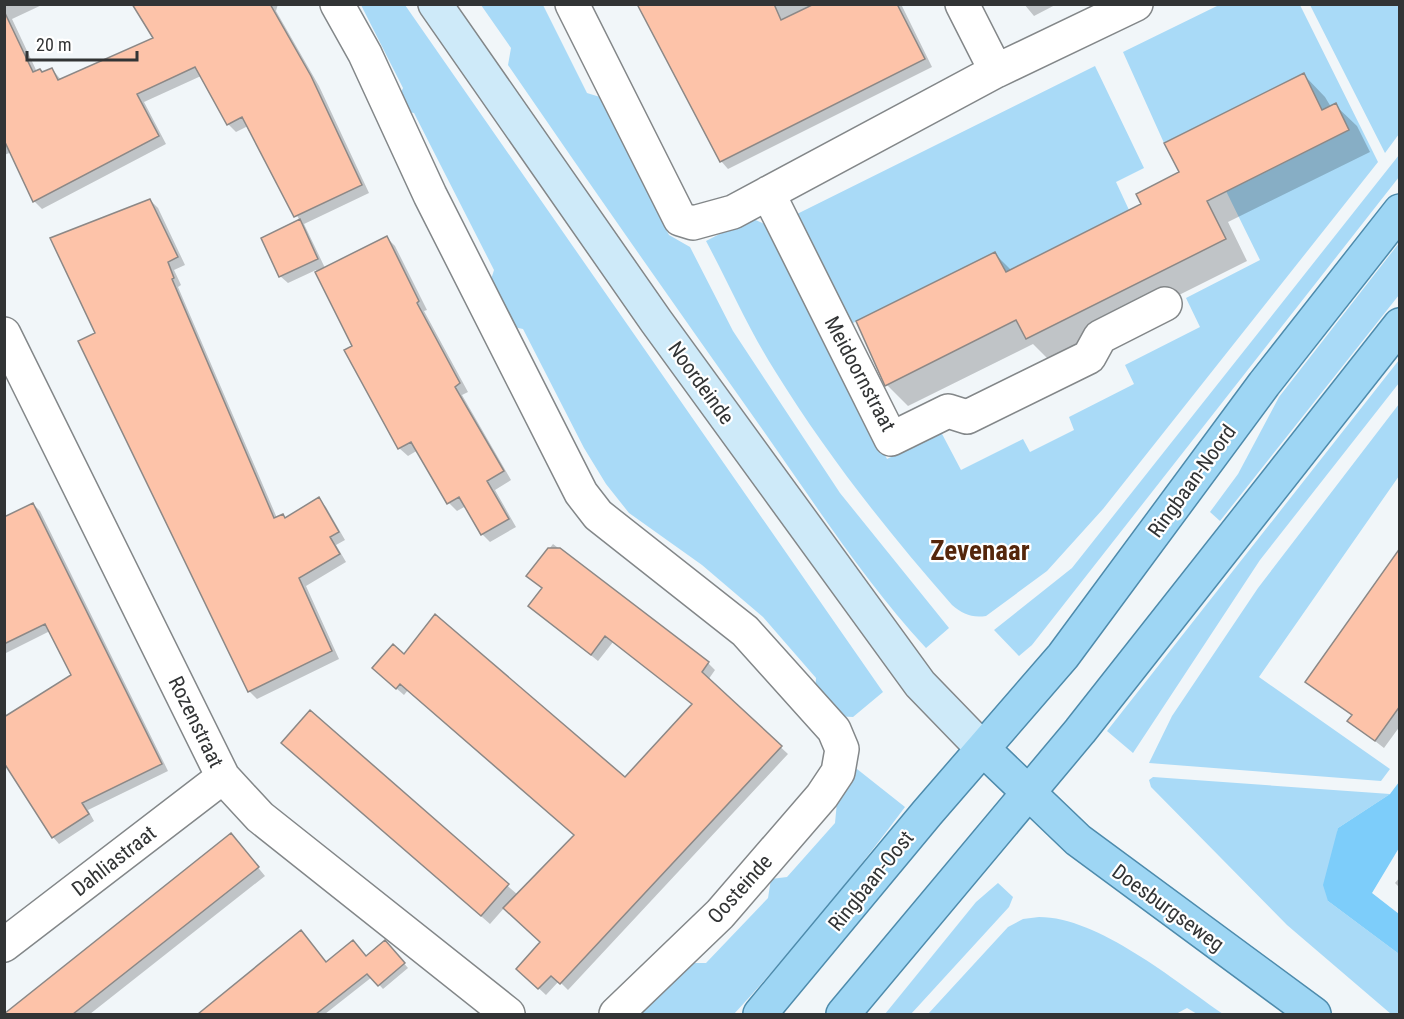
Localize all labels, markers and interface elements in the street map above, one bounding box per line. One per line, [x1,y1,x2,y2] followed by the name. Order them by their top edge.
[27,24,136,62] scale bar
[36,34,71,55] text: 20 m
[820,312,900,436] street label: Meidoornstraat
[663,337,739,429] street label: Noordeinde
[1143,420,1241,542] street label: Ringbaan-Noord
[930,535,1030,567] district label: Zevenaar
[164,672,228,772] street label: Rozenstraat
[67,821,161,901] street label: Dahliastraat
[824,826,918,936] street label: Ringbaan-Oost
[703,850,777,928] street label: Oosteinde
[1107,859,1229,957] street label: Doesburgseweg

